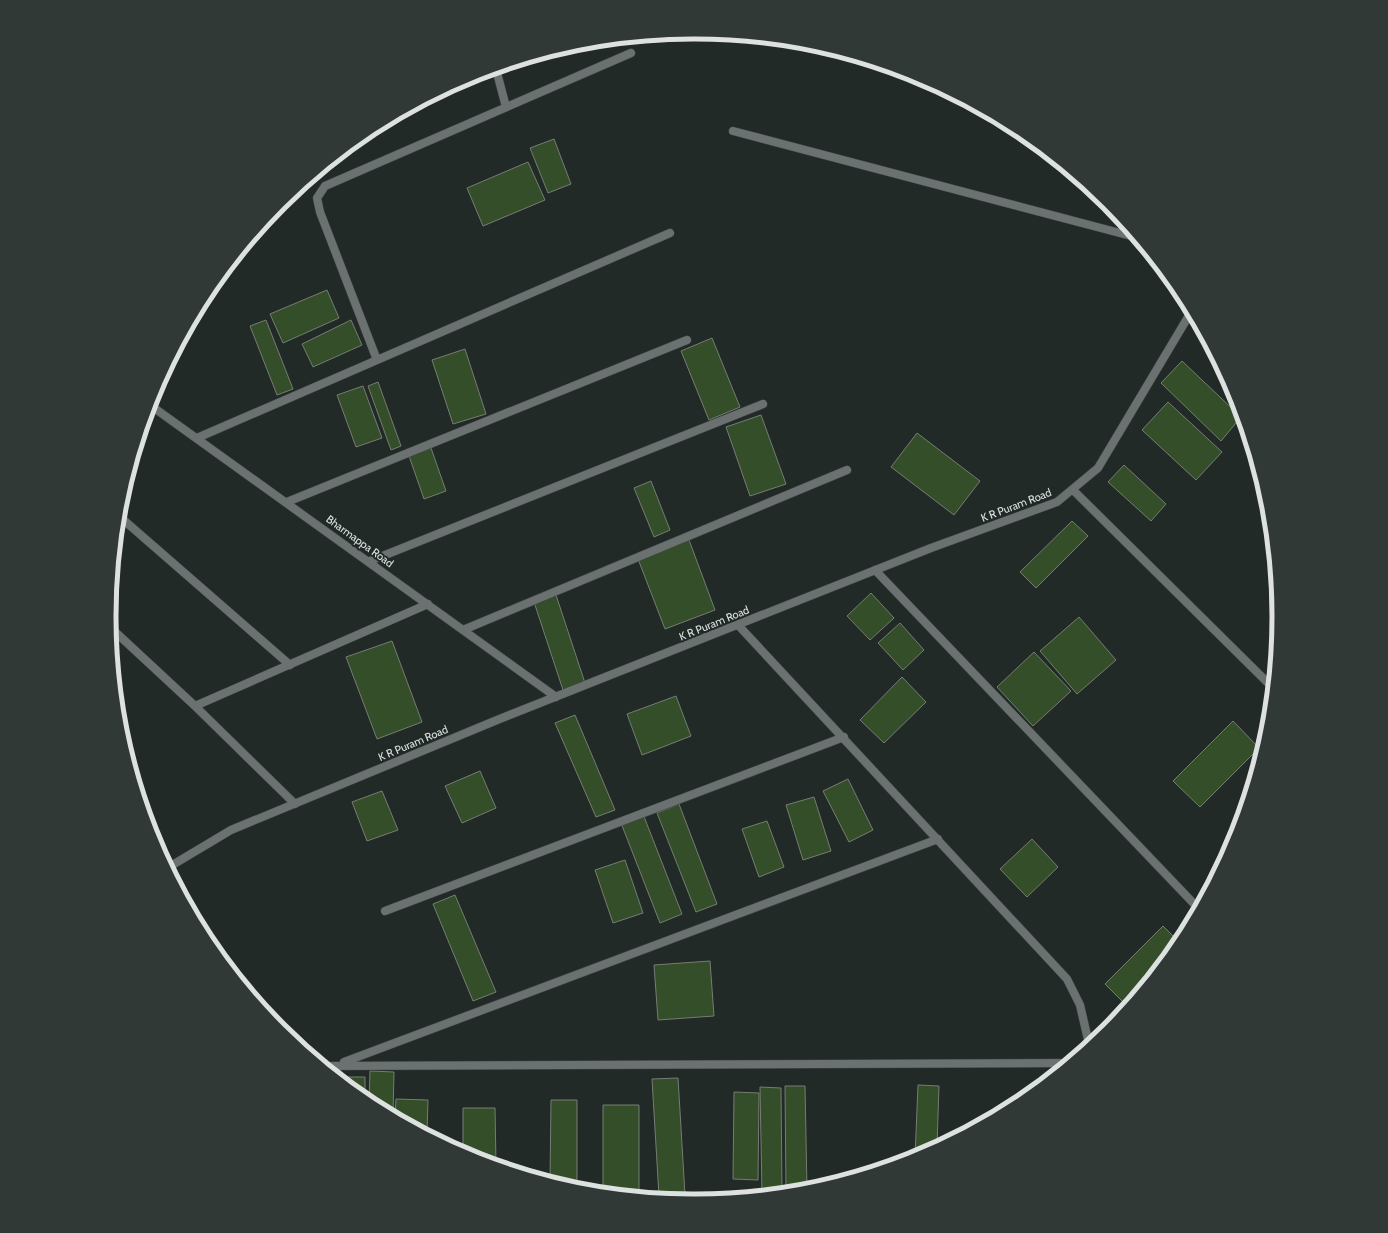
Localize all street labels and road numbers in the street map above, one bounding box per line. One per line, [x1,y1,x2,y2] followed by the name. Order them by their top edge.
[979,485,1053,525] street label: K R Puram Road
[324,512,396,570] street label: Bharmappa Road
[677,603,751,643] street label: K R Puram Road
[376,722,450,764] street label: K R Puram Road

